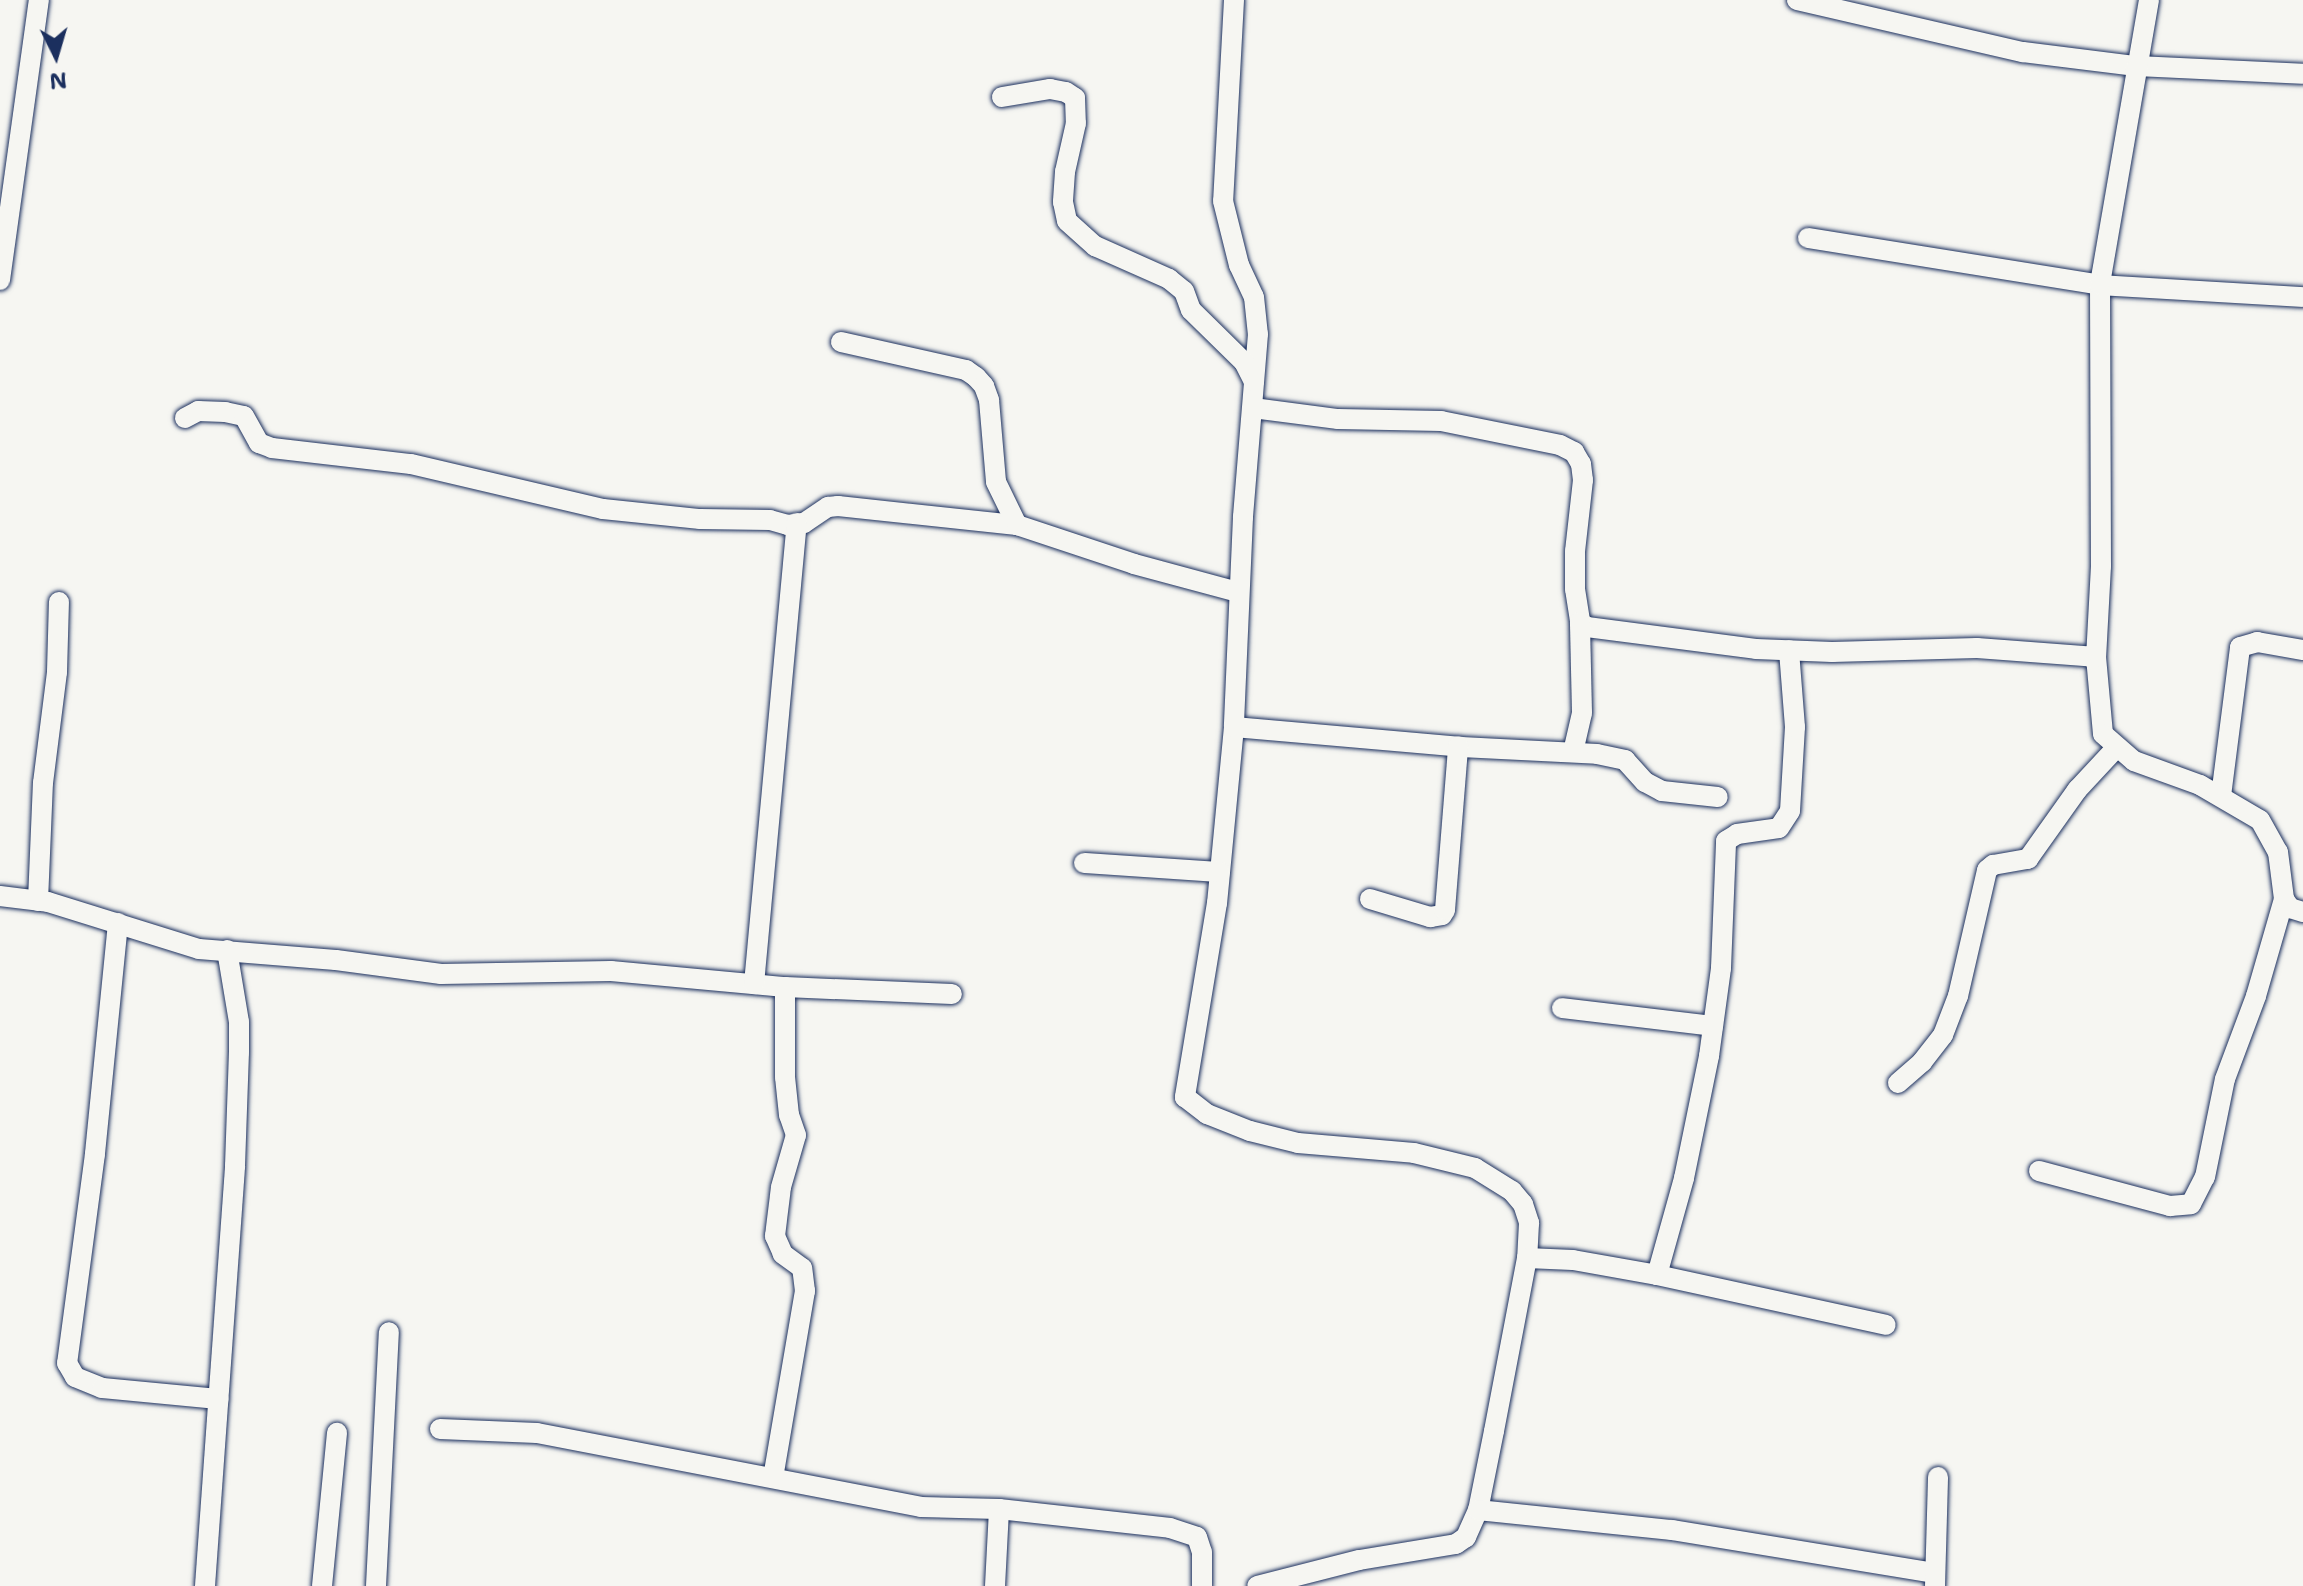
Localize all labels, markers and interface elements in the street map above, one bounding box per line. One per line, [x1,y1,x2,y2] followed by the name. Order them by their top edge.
[16,16,96,96] north arrow
[48,65,68,96] text: N

